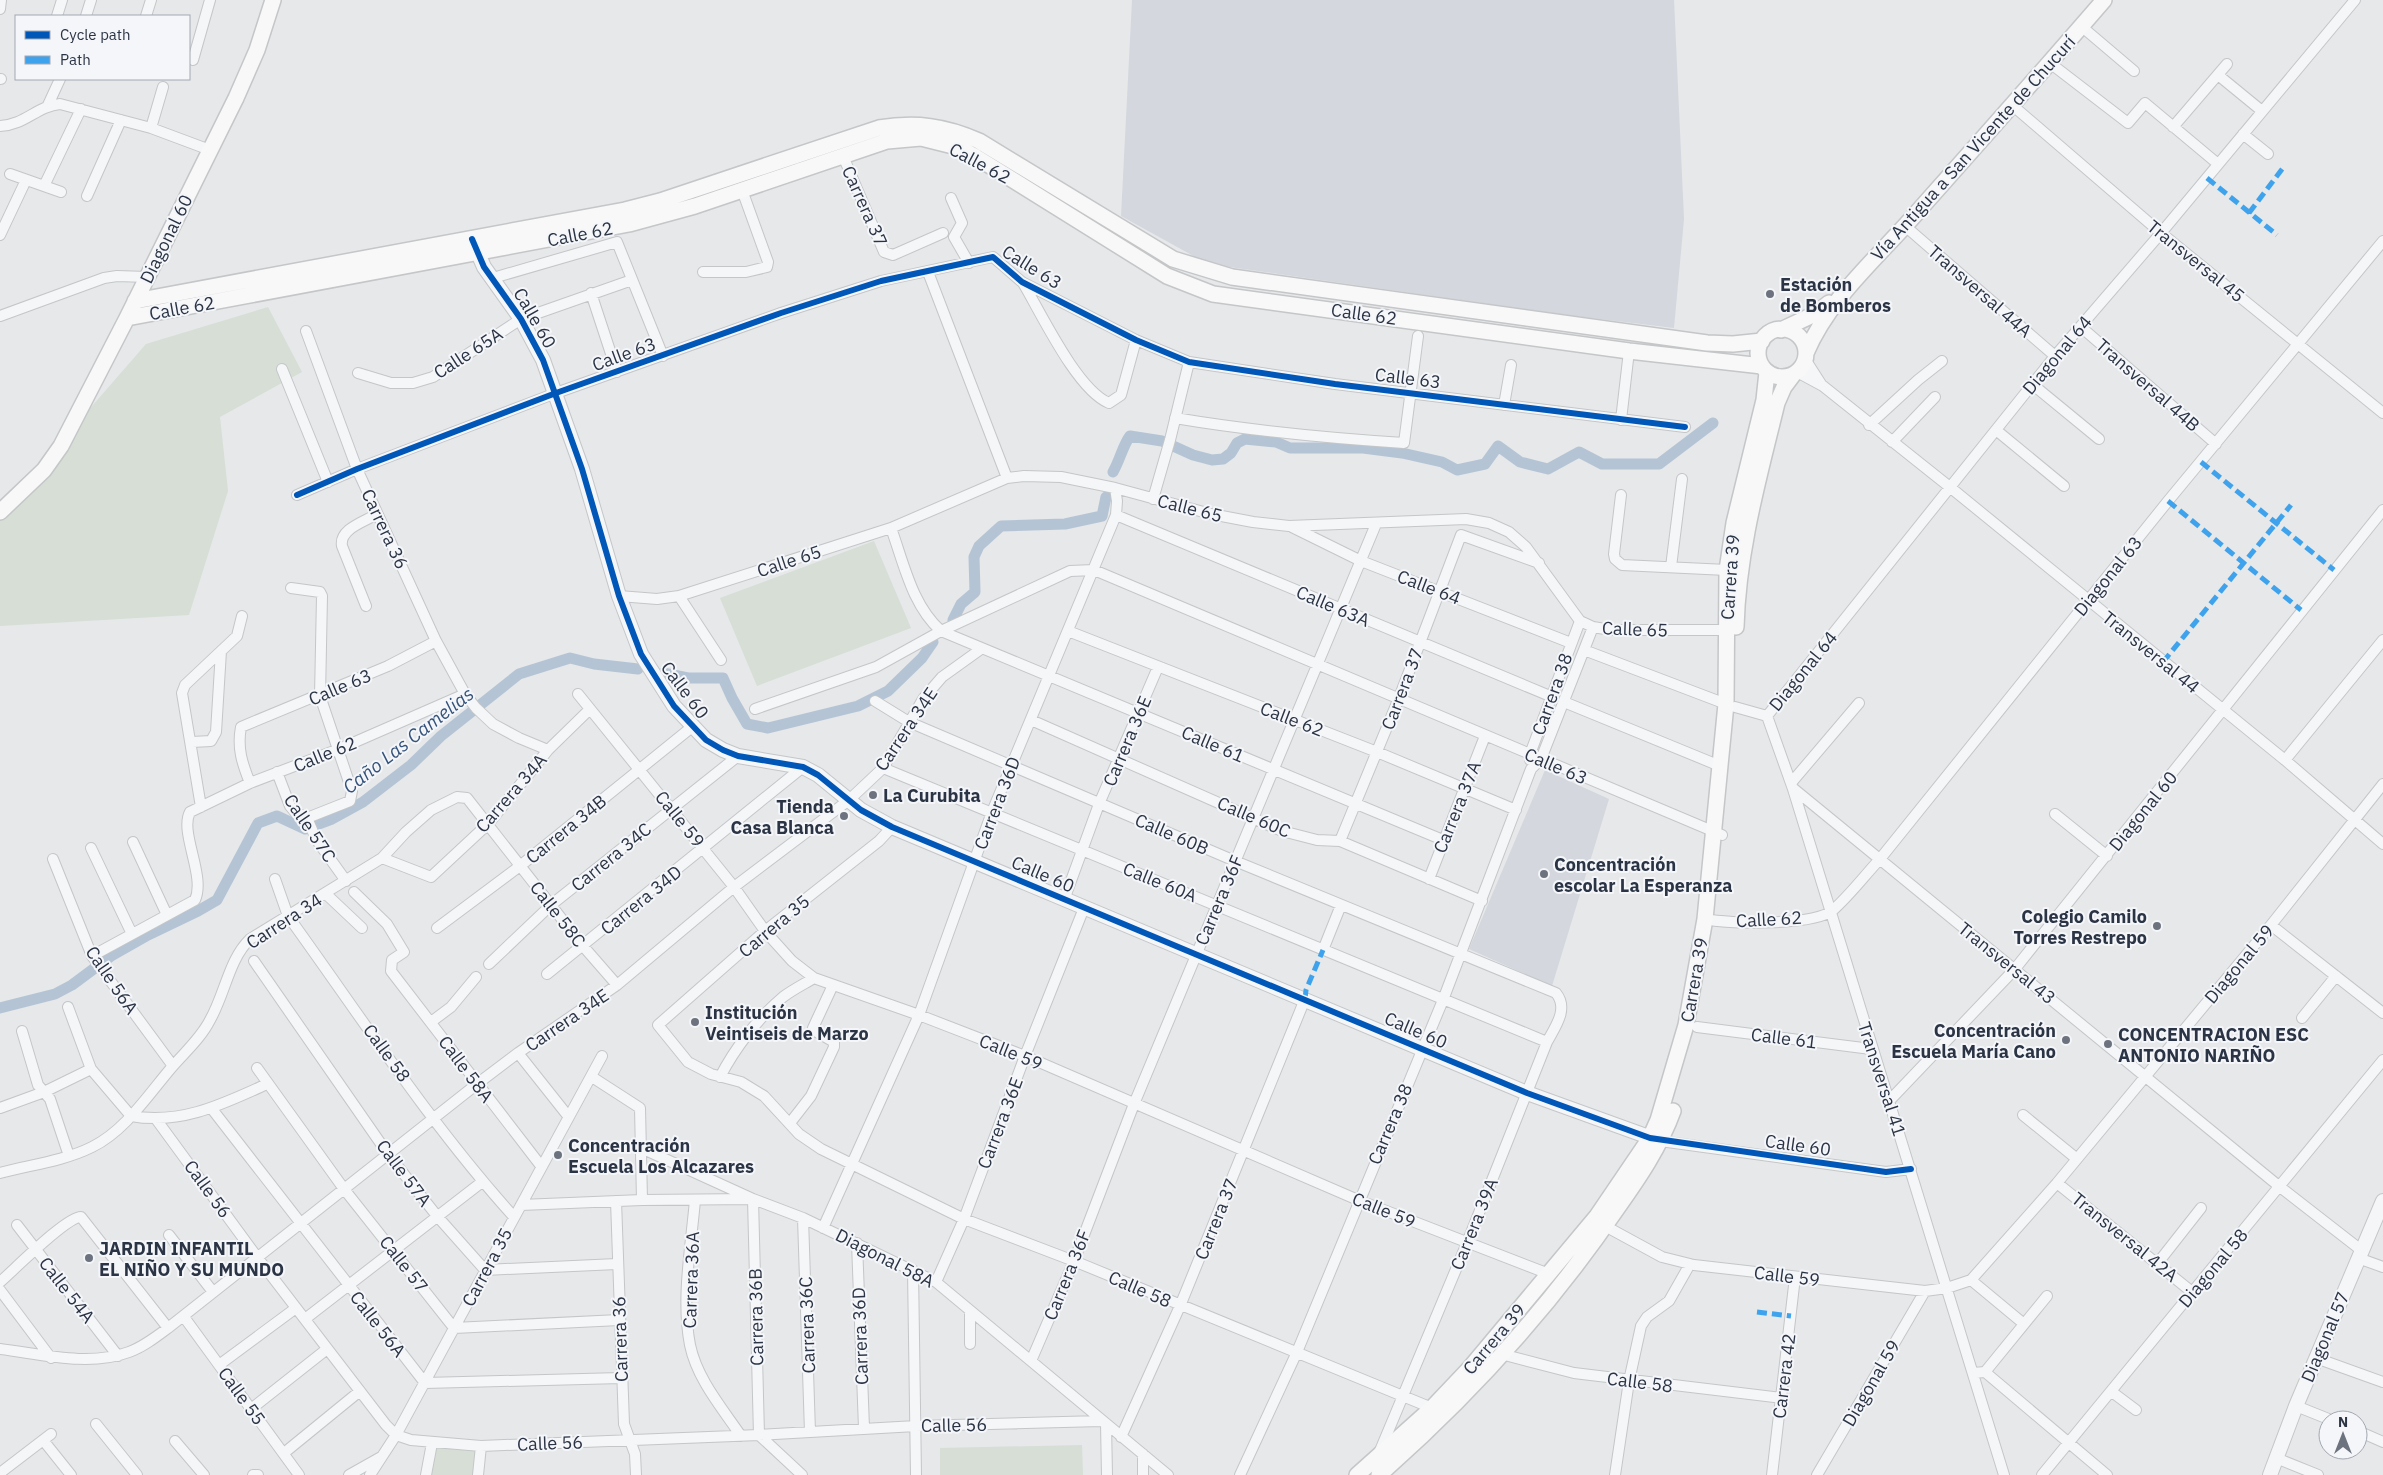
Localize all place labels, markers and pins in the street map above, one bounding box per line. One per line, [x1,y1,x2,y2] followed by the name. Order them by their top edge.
[1780,273,1891,317] place label: Estación de Bomberos
[1764,288,1776,300] marker: Estación de Bomberos
[883,784,981,807] place label: La Curubita
[867,789,879,801] marker: La Curubita
[731,795,834,839] place label: Tienda Casa Blanca
[838,810,850,822] marker: Tienda Casa Blanca
[1554,853,1733,897] place label: Concentración escolar La Esperanza
[1538,868,1550,880] marker: Concentración escolar La Esperanza
[2013,905,2147,949] place label: Colegio Camilo Torres Restrepo
[2151,920,2163,932] marker: Colegio Camilo Torres Restrepo
[705,1001,869,1045] place label: Institución Veintiseis de Marzo
[689,1016,701,1028] marker: Institución Veintiseis de Marzo
[1891,1019,2056,1063] place label: Concentración Escuela María Cano
[2118,1023,2309,1067] place label: CONCENTRACION ESC ANTONIO NARIÑO
[2060,1034,2072,1046] marker: Concentración Escuela María Cano
[2102,1038,2114,1050] marker: CONCENTRACION ESC ANTONIO NARIÑO
[568,1134,754,1178] place label: Concentración Escuela Los Alcazares
[552,1149,564,1161] marker: Concentración Escuela Los Alcazares
[99,1237,284,1281] place label: JARDIN INFANTIL EL NIÑO Y SU MUNDO
[83,1252,95,1264] marker: JARDIN INFANTIL EL NIÑO Y SU MUNDO

